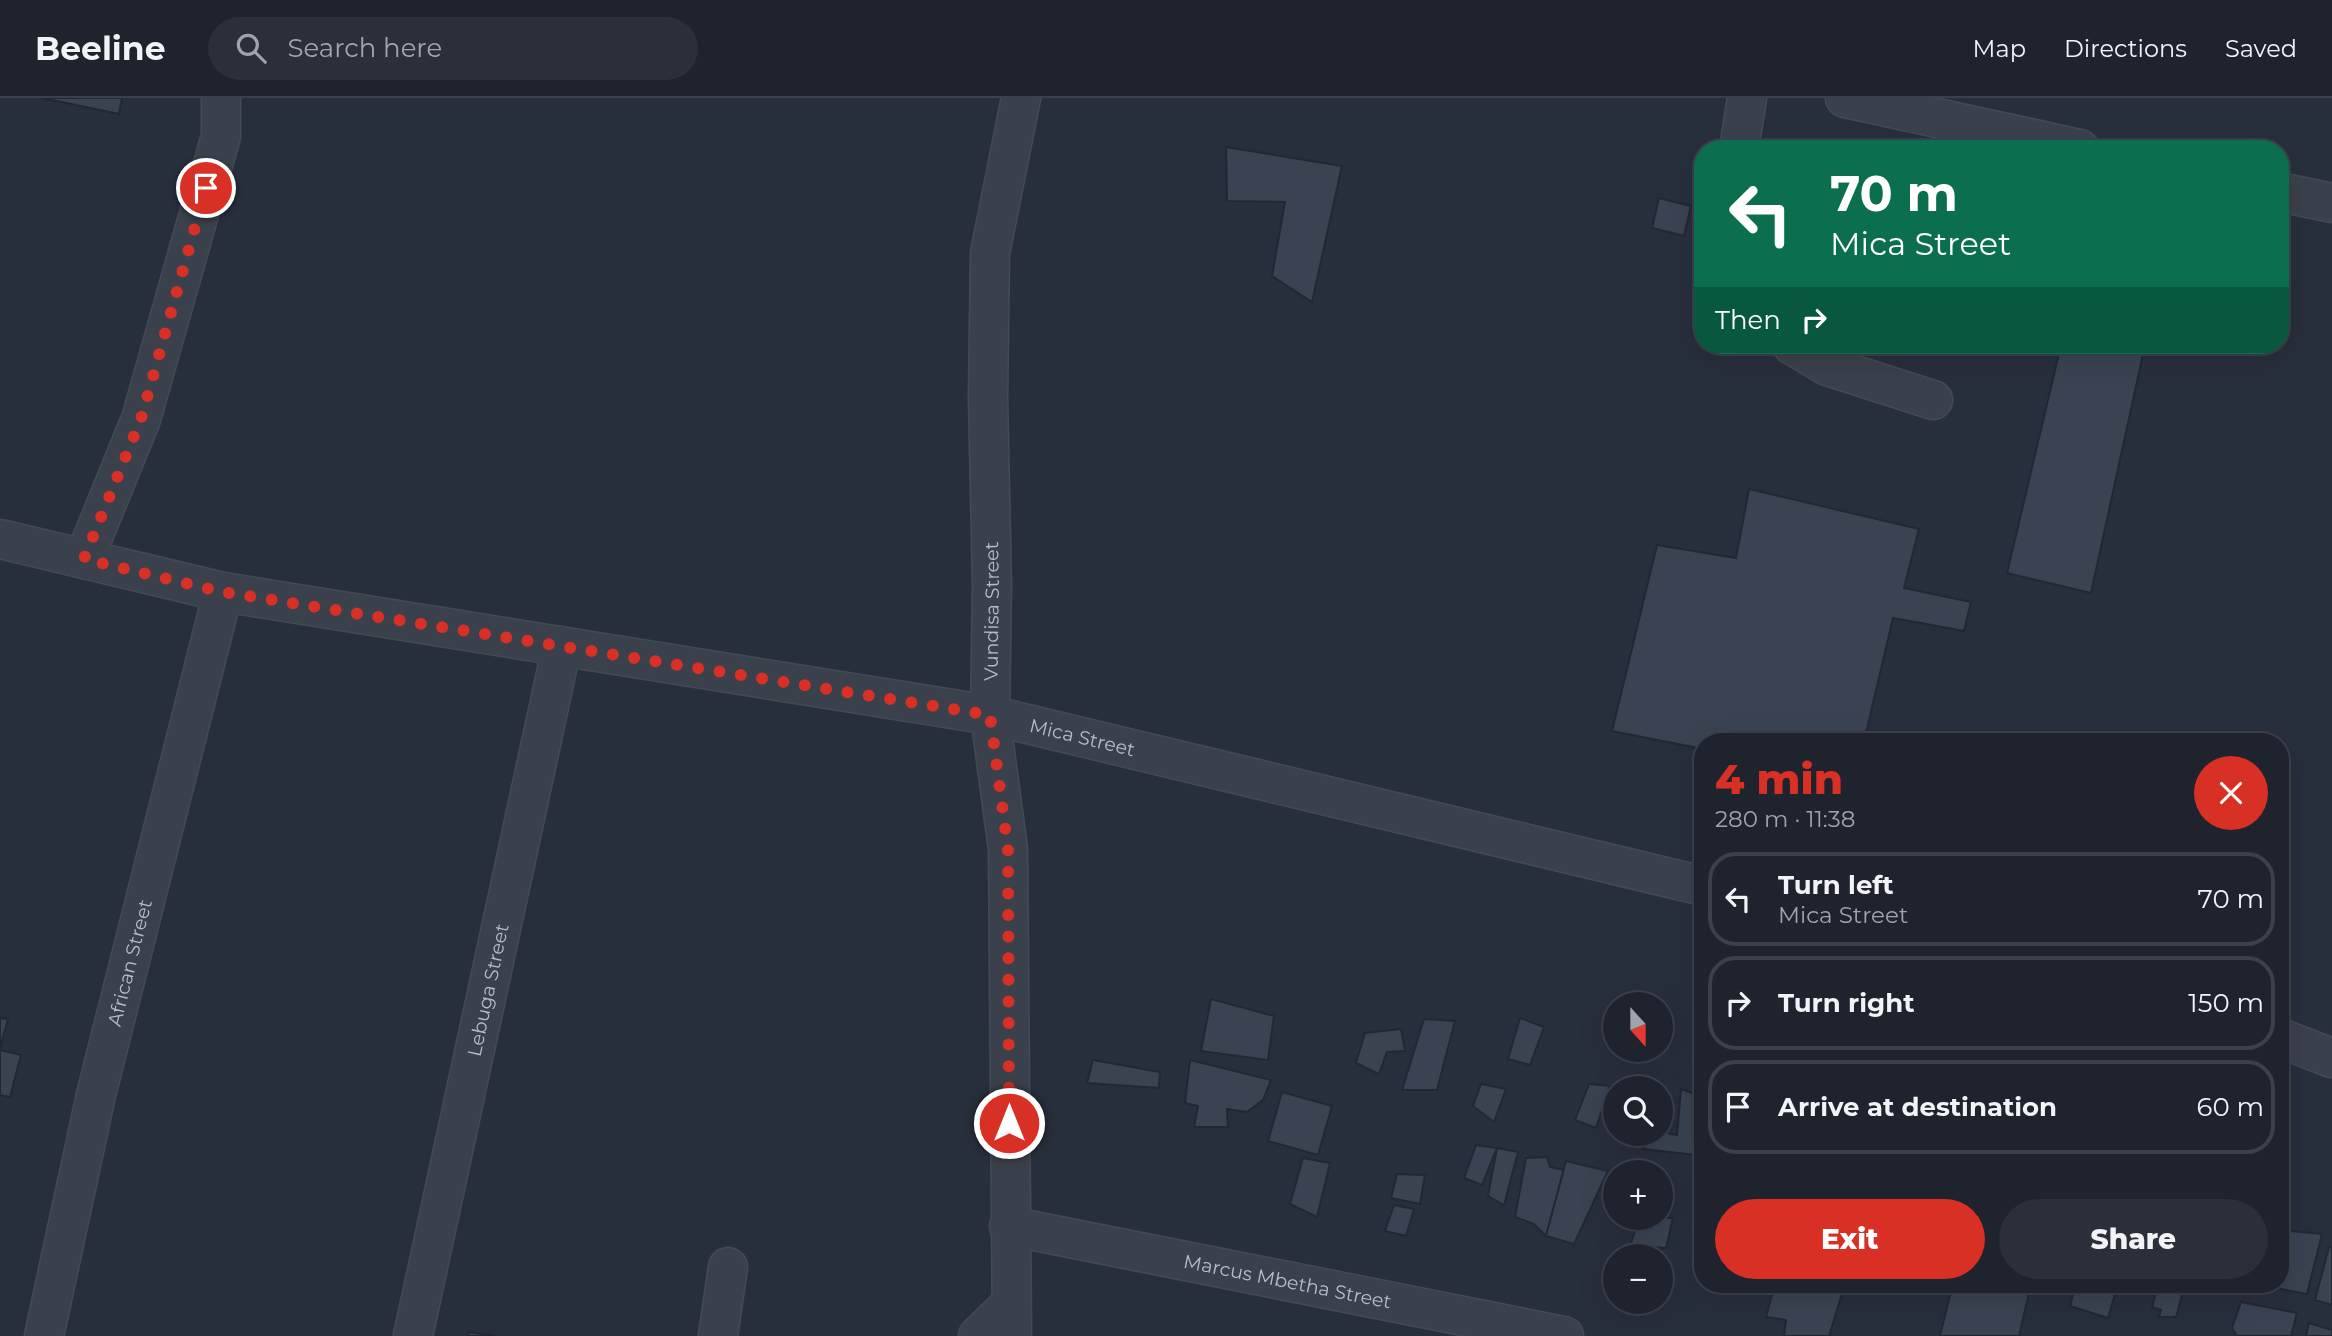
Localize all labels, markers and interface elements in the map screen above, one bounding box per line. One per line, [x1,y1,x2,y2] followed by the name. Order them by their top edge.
[208,17,698,80] search box
[35,28,166,68] text: Beeline
[232,29,270,67] icon: search
[288,32,442,64] text: Search here
[1973,34,2026,63] text: Map
[2064,34,2187,63] text: Directions
[2225,34,2297,63] text: Saved
[176,158,236,218] pin
[1830,164,1958,223] text: 70 m
[1715,168,1806,259] icon: left
[187,169,225,207] icon: arrive
[1830,224,2011,263] text: Mica Street
[1795,301,1833,339] icon: right
[1715,304,1781,336] text: Then
[980,541,1004,681] street label: Vundisa Street
[1027,714,1138,761] street label: Mica Street
[1715,753,1843,805] text: 4 min
[2194,756,2268,830] button: close
[1715,805,1855,833] text: 280 m · 11:38
[1778,869,1894,901] text: Turn left
[1719,880,1757,918] icon: left
[2198,883,2264,915] text: 70 m
[103,897,157,1029] street label: African Street
[1778,901,1908,929] text: Mica Street
[463,921,514,1058] street label: Lebuga Street
[1719,984,1757,1022] icon: right
[1778,987,1914,1019] text: Turn right
[2188,987,2264,1019] text: 150 m
[1603,992,1673,1062] north arrow
[1603,992,1673,1314] map controls
[1603,1076,1673,1146] button: search
[972,1086,1046,1160] position arrow
[1719,1088,1757,1126] icon: arrive
[1778,1091,2057,1123] text: Arrive at destination
[2197,1091,2264,1123] text: 60 m
[1603,1160,1673,1230] button: +
[1715,1199,1985,1279] button: Exit
[1999,1199,2268,1279] button: Share
[1603,1244,1673,1314] button: −
[1182,1250,1394,1314] street label: Marcus Mbetha Street

